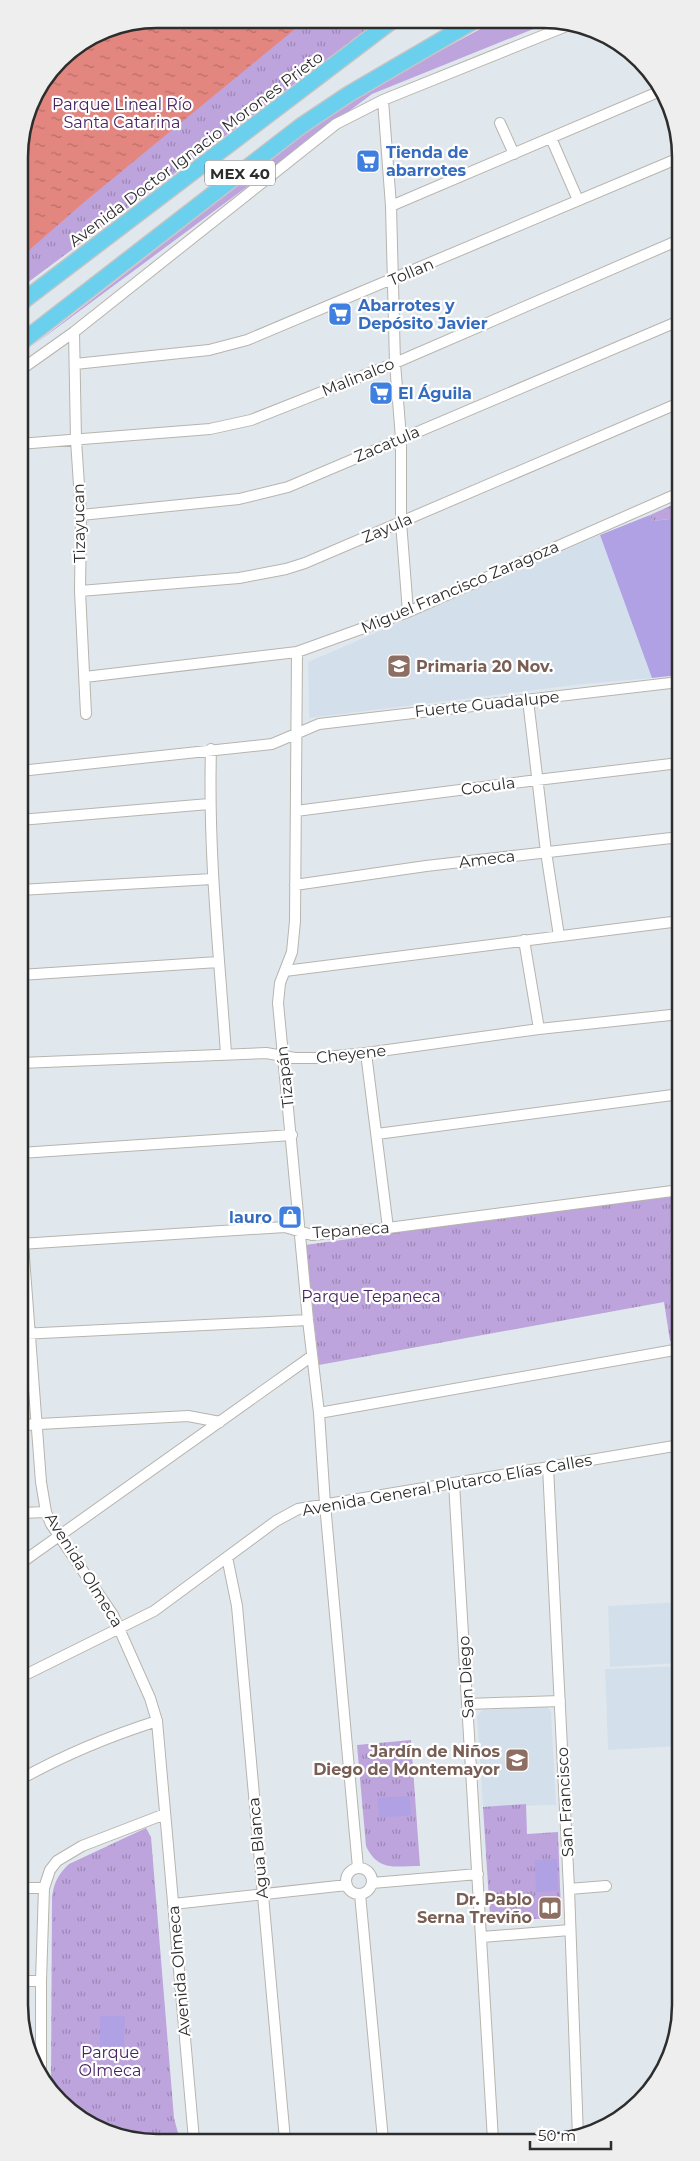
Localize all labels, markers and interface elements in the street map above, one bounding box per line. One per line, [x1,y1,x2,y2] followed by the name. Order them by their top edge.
[65,47,327,251] street label: Avenida Doctor Ignacio Morones Prieto
[52,95,192,132] park label: Parque Lineal Río Santa Catarina
[386,143,469,180] place label: Tienda de abarrotes
[355,148,381,174] supermarket icon: Tienda de abarrotes
[205,160,275,186] road number: MEX 40
[386,254,436,290] street label: Tollan
[357,296,488,333] place label: Abarrotes y Depósito Javier
[327,301,353,327] supermarket icon: Abarrotes y Depósito Javier
[319,354,397,400] street label: Malinalco
[368,380,394,406] supermarket icon: El Águila
[398,384,472,403] place label: El Águila
[351,422,423,466] street label: Zacatula
[69,483,89,563] street label: Tizayucan
[359,509,415,547] street label: Zayula
[358,537,562,637] street label: Miguel Francisco Zaragoza
[386,653,412,679] school or university icon: Primaria 20 Nov.
[416,657,553,676] place label: Primaria 20 Nov.
[414,687,560,721] street label: Fuerte Guadalupe
[460,773,516,799] street label: Cocula
[458,846,516,872] street label: Ameca
[315,1041,387,1067] street label: Cheyene
[272,1045,298,1109] street label: Tizapán
[277,1204,303,1230] shop icon: lauro
[229,1208,272,1227] place label: lauro
[312,1218,390,1242] street label: Tepaneca
[301,1287,441,1306] park label: Parque Tepaneca
[301,1450,594,1520] street label: Avenida General Plutarco Elías Calles
[41,1509,127,1631] street label: Avenida Olmeca
[454,1635,478,1719] street label: San Diego
[313,1742,501,1779] place label: Jardín de Niños Diego de Montemayor
[553,1746,577,1858] street label: San Francisco
[504,1747,530,1773] school or university icon: Jardín de Niños Diego de Montemayor
[244,1796,272,1900] street label: Agua Blanca
[417,1890,532,1927] place label: Dr. Pablo Serna Treviño
[537,1895,563,1921] library icon: Dr. Pablo Serna Treviño
[164,1905,194,2037] street label: Avenida Olmeca
[79,2043,141,2080] park label: Parque Olmeca
[530,2118,611,2150] scale bar
[538,2126,576,2145] text: 50 m

